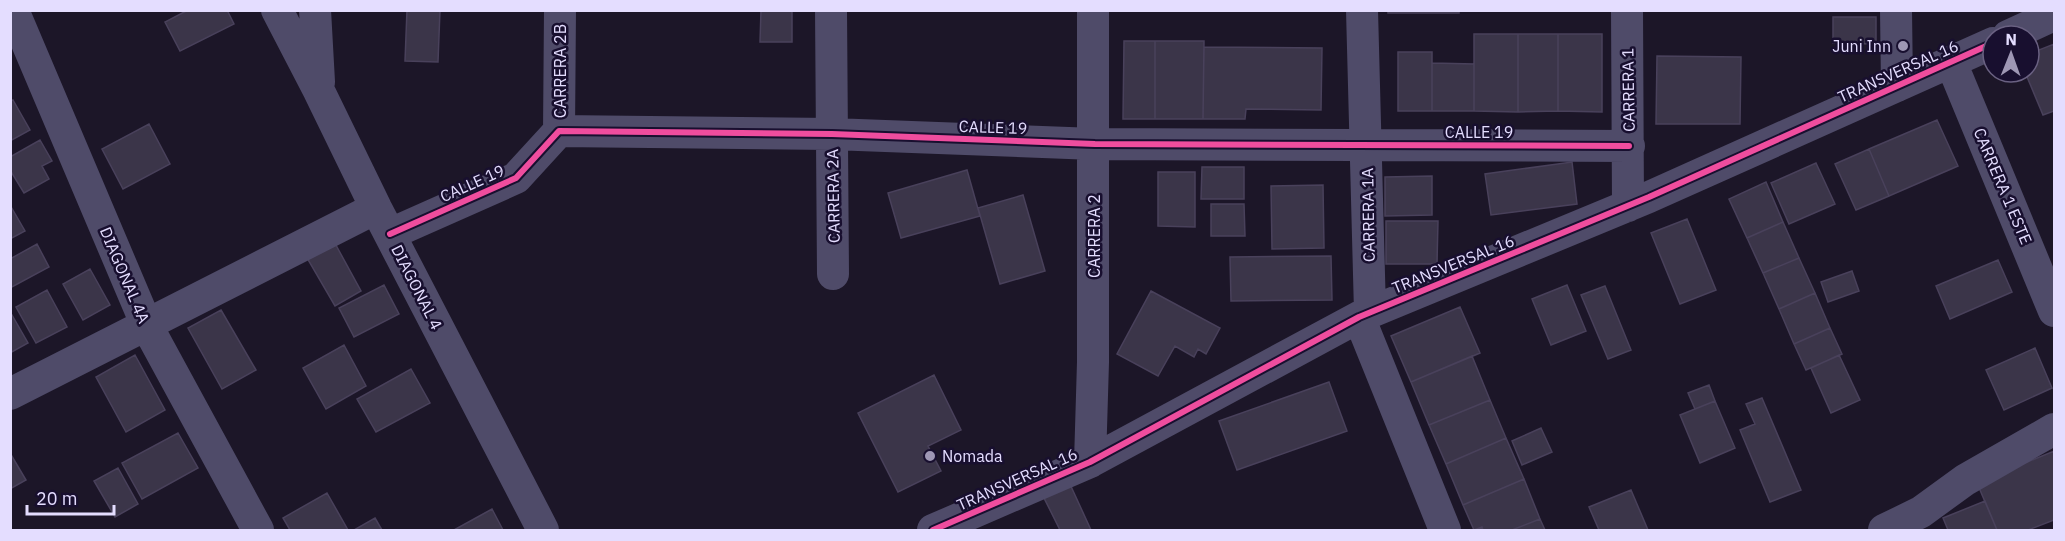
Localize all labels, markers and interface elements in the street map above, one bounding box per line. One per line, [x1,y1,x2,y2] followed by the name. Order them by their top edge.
[550,24,570,118] street label: CARRERA 2B
[1981,24,2041,84] north arrow
[2005,29,2017,49] text: N
[1834,35,1962,107] street label: TRANSVERSAL 16
[1832,36,1891,56] place label: Juni Inn
[1896,39,1910,53] marker: Juni Inn
[1617,48,1639,132] street label: CARRERA 1
[958,116,1028,138] street label: CALLE 19
[1445,122,1513,142] street label: CALLE 19
[1969,125,2037,247] street label: CARRERA 1 ESTE
[822,149,844,243] street label: CARRERA 2A
[437,160,507,206] street label: CALLE 19
[1357,168,1379,262] street label: CARRERA 1A
[1084,194,1104,278] street label: CARRERA 2
[96,224,154,326] street label: DIAGONAL 4A
[1389,230,1517,298] street label: TRANSVERSAL 16
[387,241,447,333] street label: DIAGONAL 4
[953,443,1081,515] street label: TRANSVERSAL 16
[942,446,1003,466] place label: Nomada
[923,449,937,463] marker: Nomada
[27,478,114,516] scale bar
[36,487,78,510] text: 20 m

